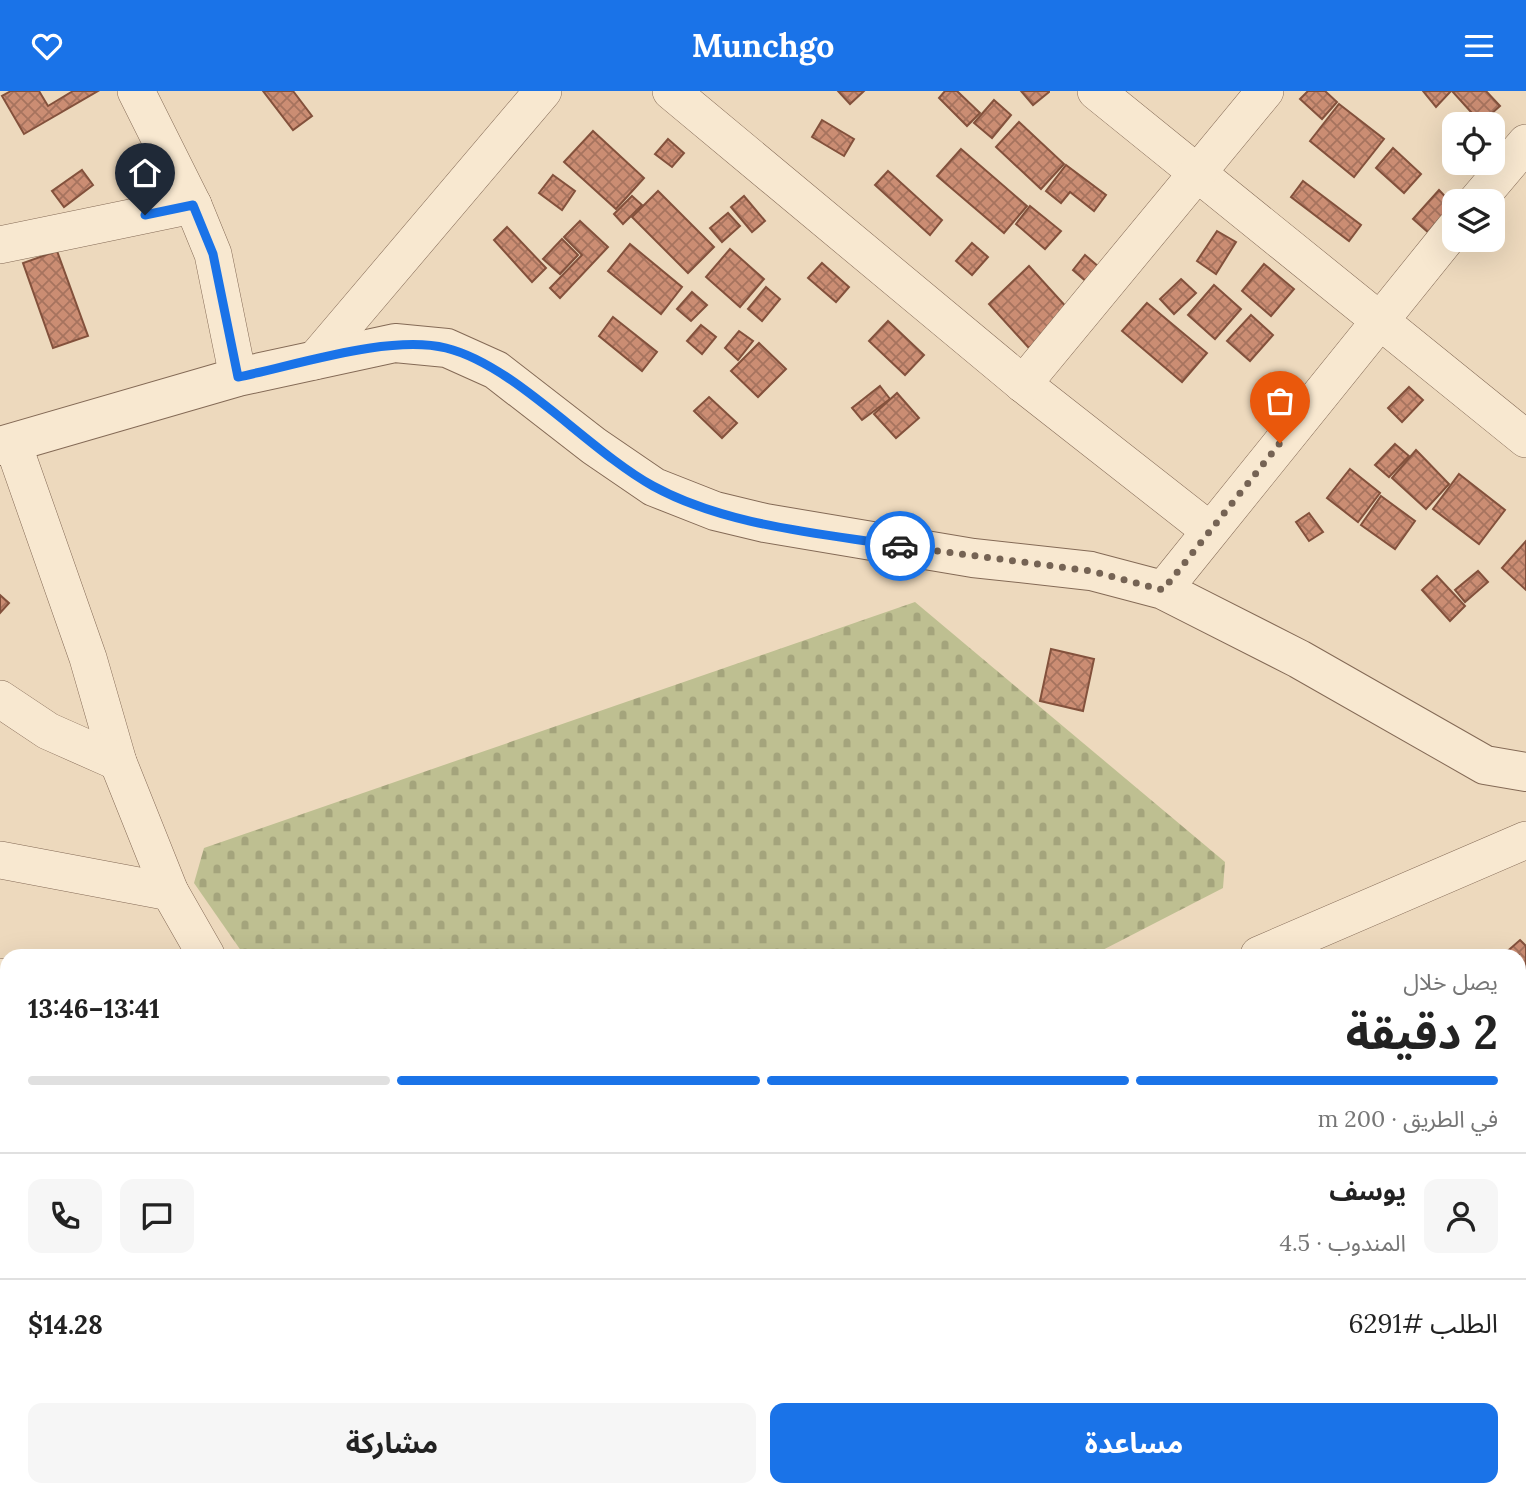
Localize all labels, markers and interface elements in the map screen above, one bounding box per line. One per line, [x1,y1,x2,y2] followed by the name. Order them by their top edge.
[692,25,834,66] text: Munchgo
[28,27,66,65] icon: heart
[1460,27,1498,65] icon: menu
[1442,112,1505,252] map controls
[1442,112,1505,175] button: locate
[115,143,175,215] pin
[126,154,164,192] icon: home
[1442,189,1505,252] button: layers
[1250,371,1310,443] pin
[1261,382,1299,420] icon: bag
[865,511,935,581] courier
[881,527,919,565] icon: car
[1403,967,1498,996] text: يصل خلال
[28,992,160,1025] text: 13:41–13:46
[1346,1003,1498,1062] text: 2 دقيقة
[1318,1104,1498,1133] text: في الطريق · 200 m
[1329,1174,1406,1207] text: يوسف
[28,1179,102,1253] button: phone
[120,1179,194,1253] button: chat
[1424,1179,1498,1253] button: person
[1279,1228,1406,1257] text: المندوب · 4.5
[1348,1307,1498,1340] text: الطلب #6291
[28,1308,103,1341] text: $14.28
[28,1403,756,1483] button: مشاركة
[770,1403,1498,1483] button: مساعدة

